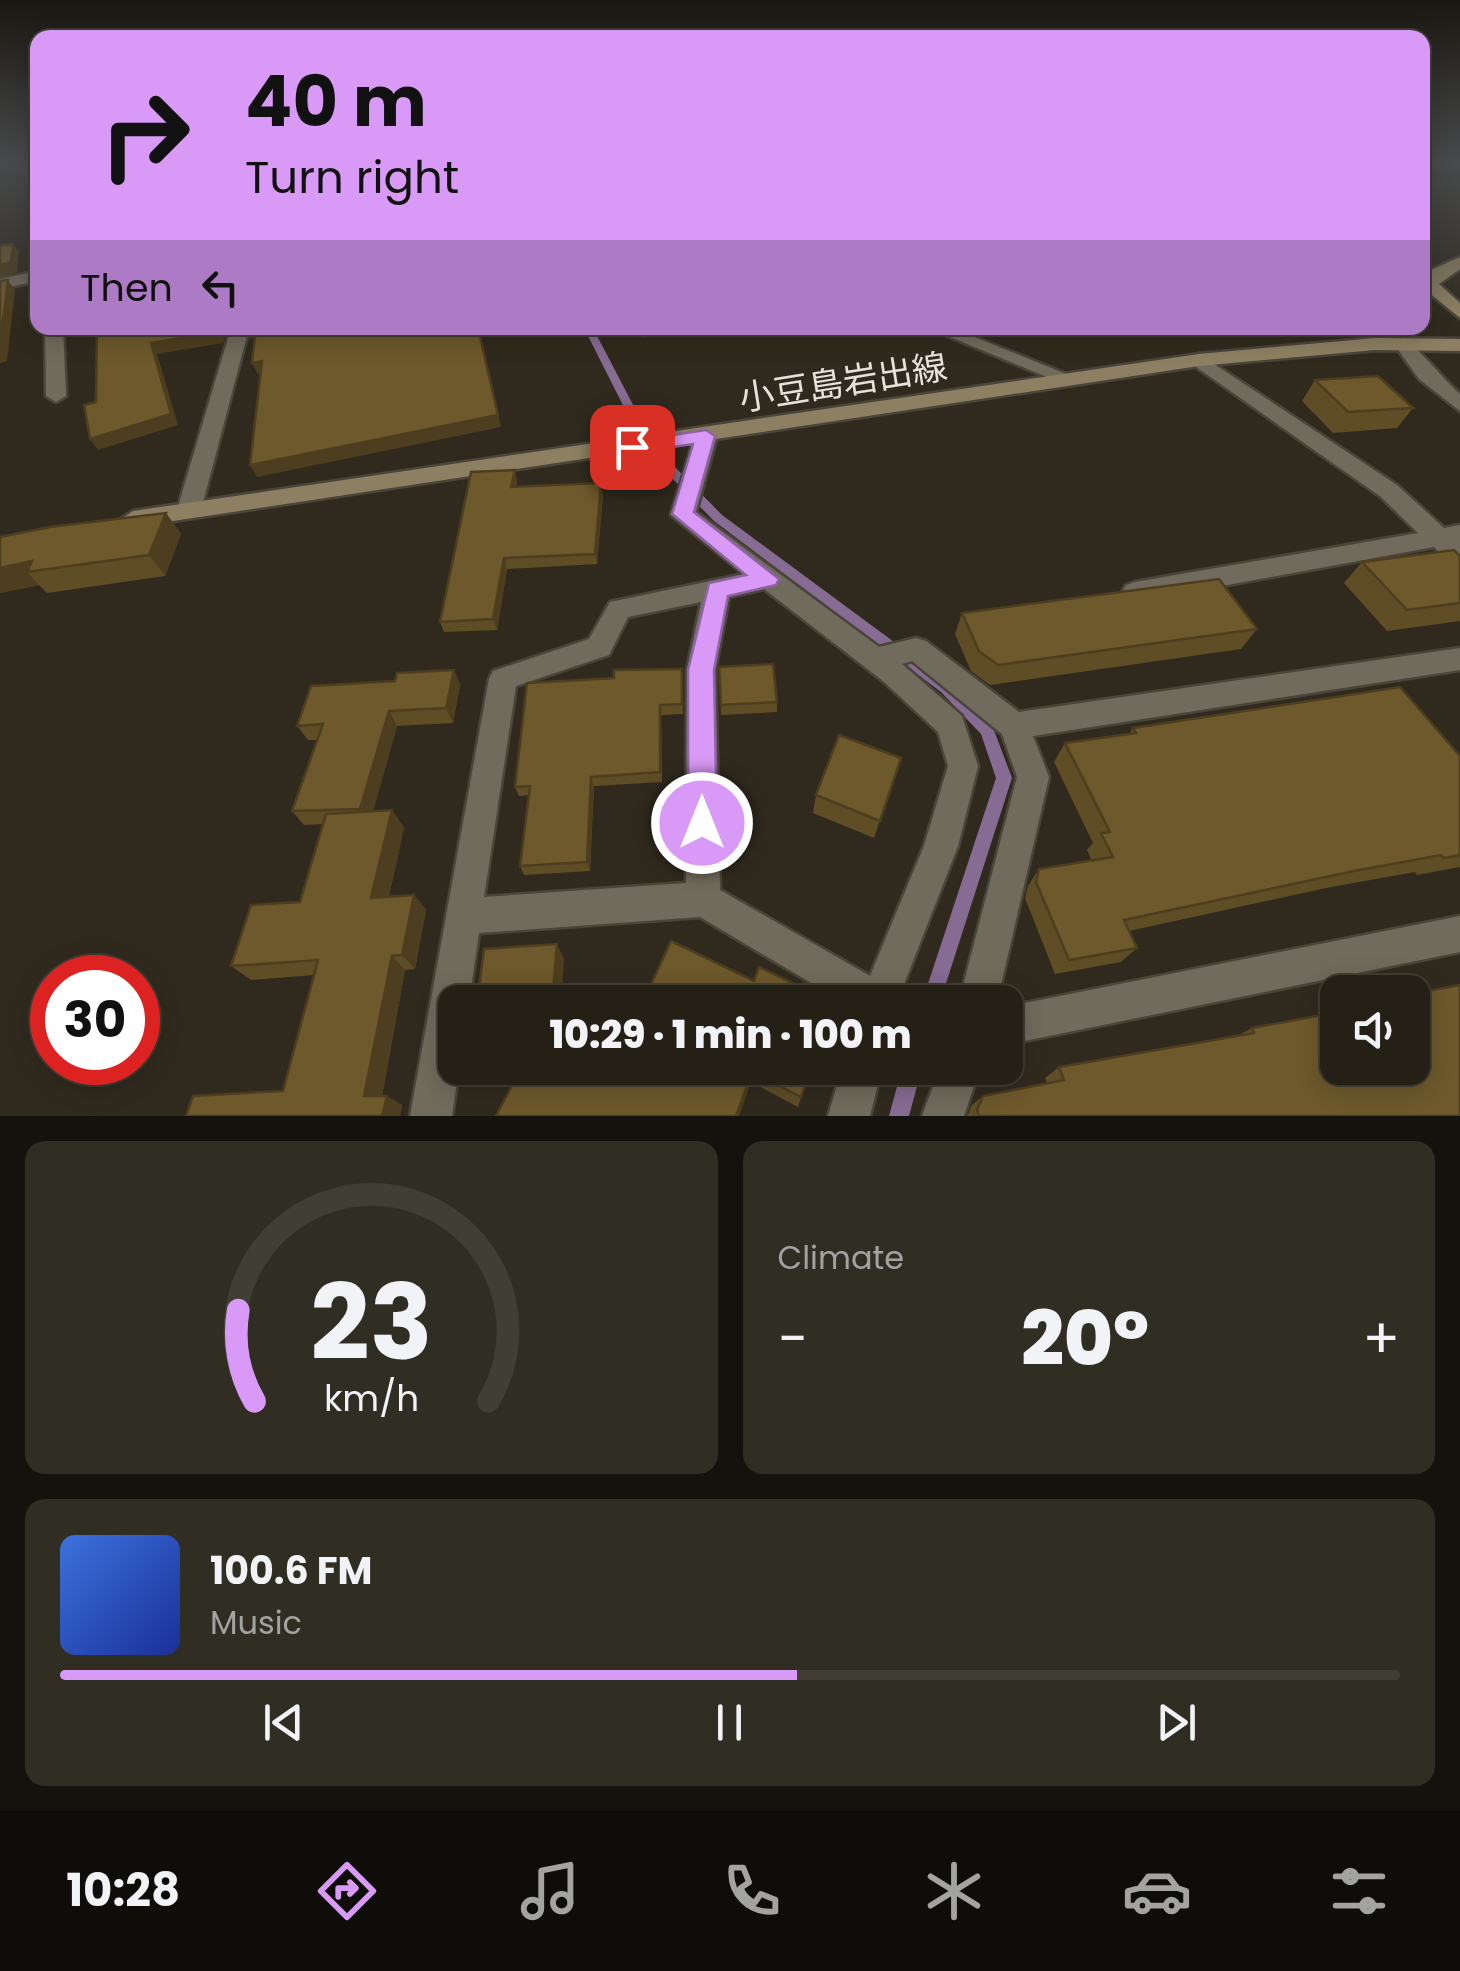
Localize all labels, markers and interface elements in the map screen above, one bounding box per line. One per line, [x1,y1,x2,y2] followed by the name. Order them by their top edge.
[245,52,427,151] text: 40 m
[80,70,210,200] icon: right
[245,146,459,209] text: Turn right
[193,260,248,315] icon: left
[80,261,173,314] text: Then
[735,341,951,423] street label: 小豆島岩出線
[590,405,675,490] pin
[605,420,660,475] icon: arrive
[650,771,754,875] position arrow
[30,955,160,1085] speed limit sign: 30
[1320,975,1430,1085] map controls
[1320,975,1430,1085] button: sound
[549,1008,912,1061] text: 10:29 · 1 min · 100 m
[778,1235,904,1280] text: Climate
[310,1250,432,1395] text: 23
[1021,1286,1149,1391] text: 20°
[778,1300,808,1377] text: −
[1362,1300,1400,1377] text: +
[324,1373,419,1424] text: km/h
[210,1544,373,1597] text: 100.6 FM
[210,1600,302,1645] text: Music
[256,1695,311,1750] icon: previous
[702,1695,757,1750] icon: pause
[1149,1695,1204,1750] icon: next
[312,1856,382,1926] icon: directions
[515,1856,585,1926] icon: music
[717,1856,787,1926] icon: phone
[919,1856,989,1926] icon: climate
[1122,1856,1192,1926] icon: car
[1324,1856,1394,1926] icon: filters
[66,1859,180,1922] text: 10:28

